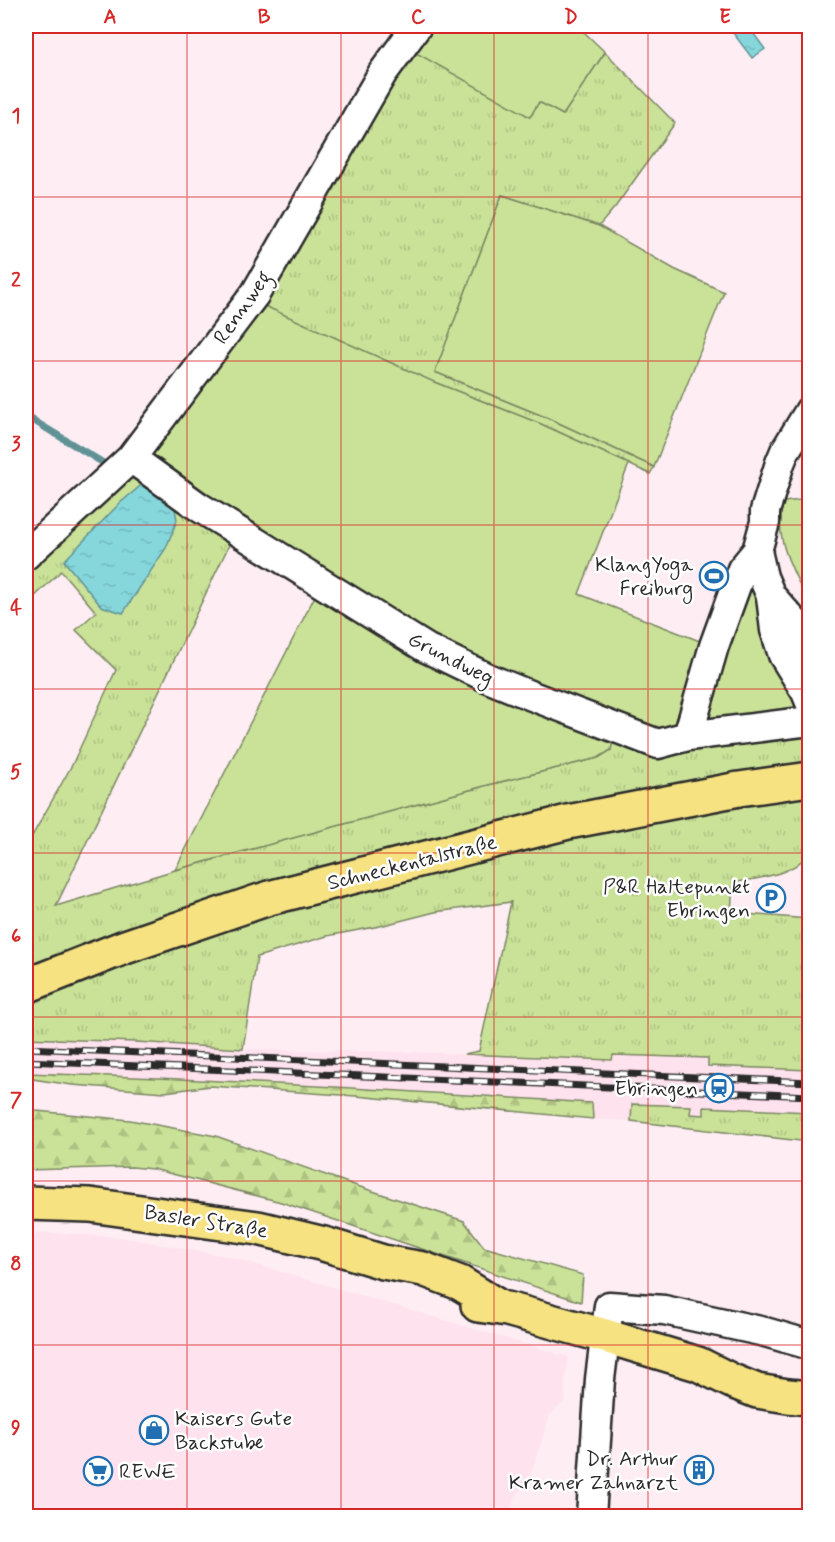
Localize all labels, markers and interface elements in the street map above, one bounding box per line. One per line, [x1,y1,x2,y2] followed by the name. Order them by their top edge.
[103,4,117,31] text: A
[258,4,271,31] text: B
[411,4,426,31] text: C
[564,4,578,31] text: D
[719,4,731,31] text: E
[12,103,20,130] text: 1
[207,265,280,351] street label: Rennweg
[11,267,21,294] text: 2
[11,431,21,458] text: 3
[595,551,693,604] place label: KlangYoga Freiburg
[698,560,730,592] sports icon: KlangYoga Freiburg
[10,595,22,622] text: 4
[403,625,498,693] street label: Grundweg
[10,759,22,786] text: 5
[325,828,500,898] street label: Schneckentalstraße
[603,873,750,925] place label: P&R Haltepunkt Ebringen
[755,882,787,914] parking icon: P&R Haltepunkt Ebringen
[11,923,21,950] text: 6
[703,1072,735,1104] station icon: Ebringen
[615,1075,698,1103] place label: Ebringen
[10,1087,22,1114] text: 7
[142,1198,269,1246] street label: Basler Straße
[10,1251,22,1278] text: 8
[175,1405,292,1457] place label: Kaisers Gute Backstube
[138,1414,170,1446] shop icon: Kaisers Gute Backstube
[11,1415,21,1442] text: 9
[509,1445,679,1497] place label: Dr. Arthur Kramer Zahnarzt
[683,1454,715,1486] building icon: Dr. Arthur Kramer Zahnarzt
[82,1455,114,1487] supermarket icon: REWE
[119,1458,176,1486] place label: REWE

